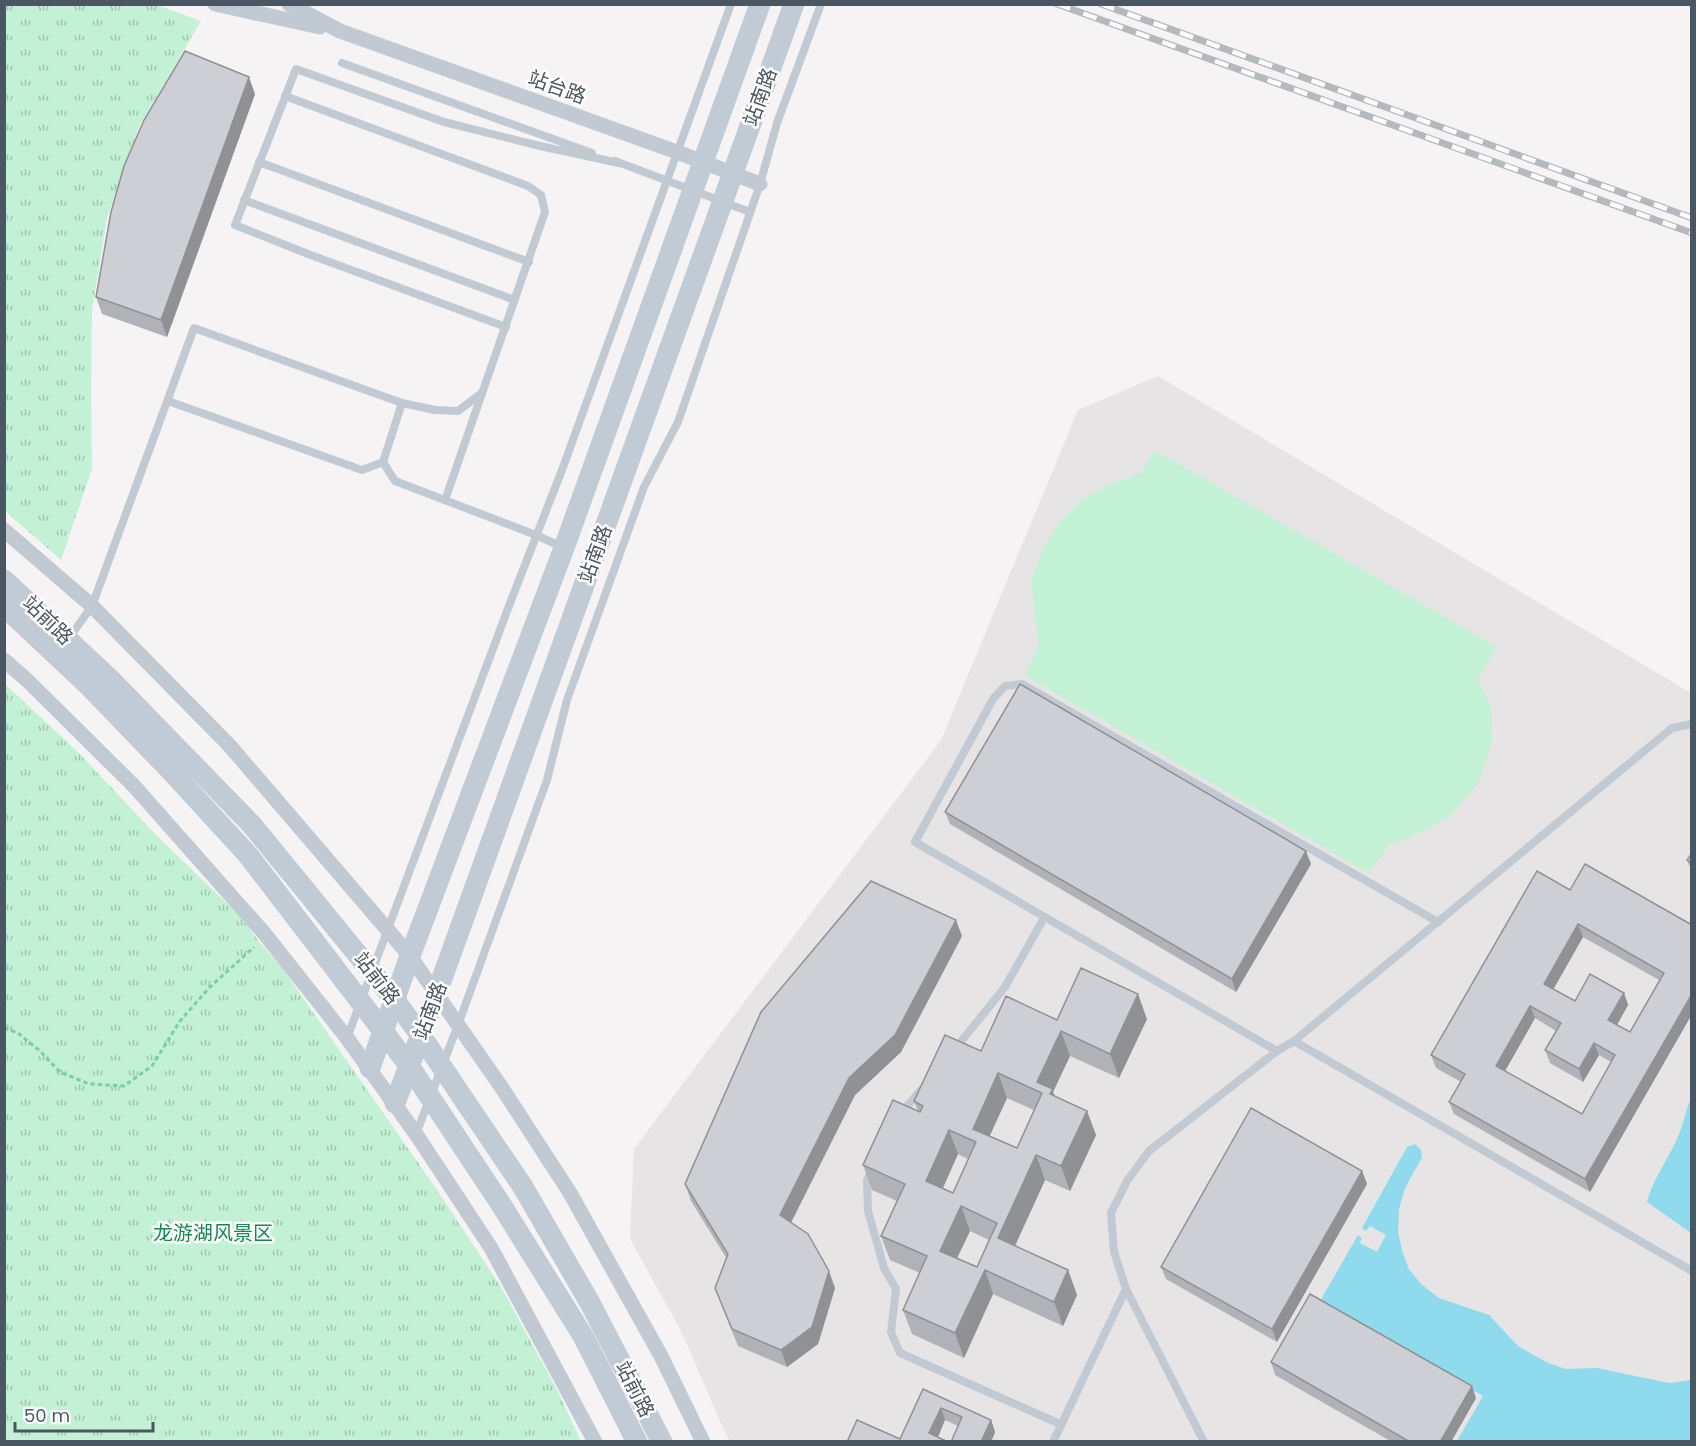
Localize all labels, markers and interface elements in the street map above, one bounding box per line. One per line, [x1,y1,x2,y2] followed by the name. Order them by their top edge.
[524,64,590,110] street label: 站台路
[737,64,783,130] street label: 站南路
[572,521,618,587] street label: 站南路
[17,589,79,651] street label: 站前路
[347,946,407,1010] street label: 站前路
[407,978,453,1044] street label: 站南路
[153,1219,273,1247] park label: 龙游湖风景区
[609,1356,661,1422] street label: 站前路
[15,1395,153,1433] scale bar
[24,1403,70,1428] text: 50 m

